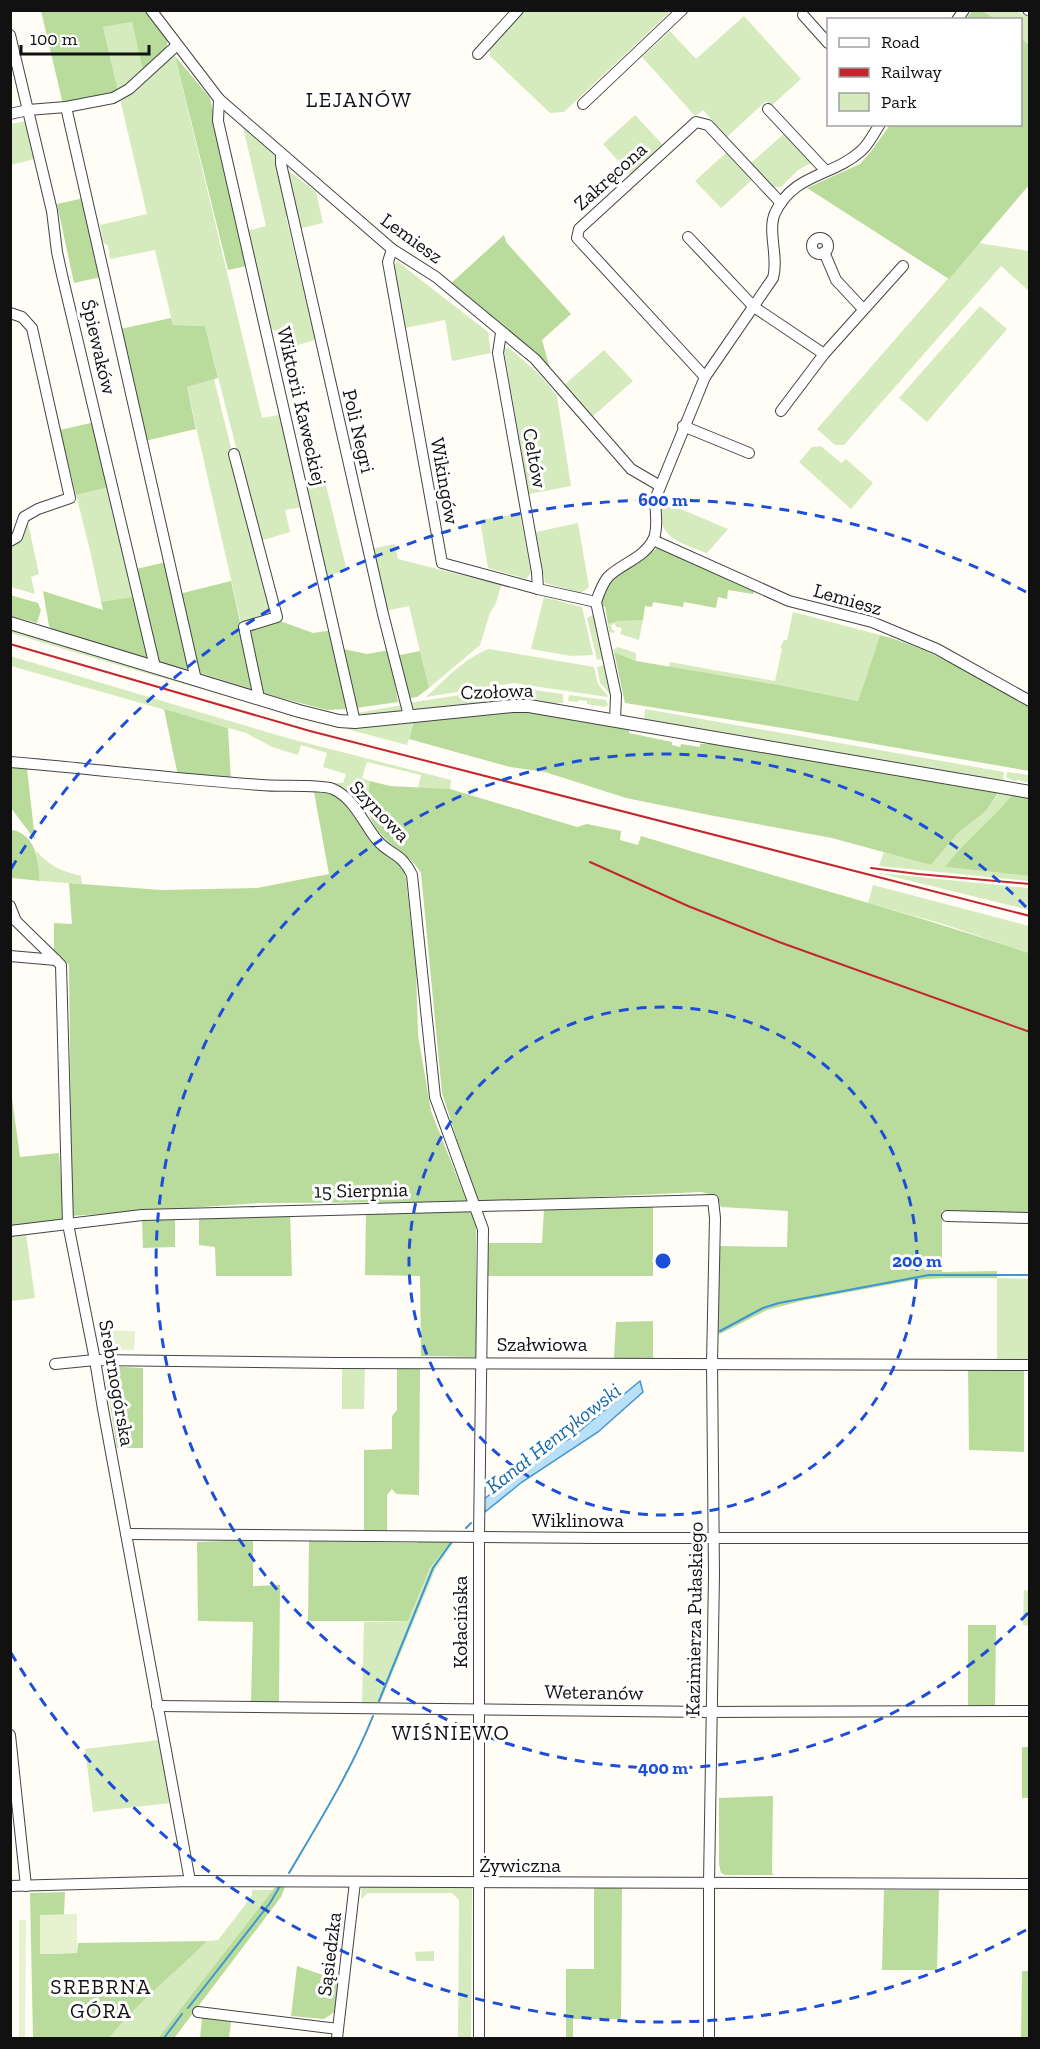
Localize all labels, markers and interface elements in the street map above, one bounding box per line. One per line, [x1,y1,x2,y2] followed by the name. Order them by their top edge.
[21,18,148,56] scale bar
[827,18,1022,126] legend
[30,28,78,50] text: 100 m
[881,31,920,53] text: Road
[881,61,943,83] text: Railway
[306,87,412,112] district label: LEJANÓW
[881,91,917,113] text: Park
[569,137,652,215] street label: Zakręcona
[376,208,448,268] street label: Lemiesz
[76,297,122,398] street label: Śpiewaków
[272,324,332,488] street label: Wiktorii Kaweckiej
[338,387,380,476] street label: Poli Negri
[518,426,552,491] street label: Celtów
[426,436,465,527] street label: Wikingów
[638,489,688,511] text: 600 m
[811,578,885,620] street label: Lemiesz
[460,678,534,704] street label: Czołowa
[345,775,415,847] street label: Szynowa
[314,1177,409,1203] street label: 15 Sierpnia
[892,1250,942,1272] text: 200 m
[653,1251,673,1271] centre of rings
[94,1318,140,1448] street label: Srebrnogórska
[497,1332,588,1356] street label: Szałwiowa
[480,1377,626,1499] water label: Kanał Henrykowski
[532,1508,624,1532] street label: Wiklinowa
[680,1521,708,1717] street label: Kazimierza Pułaskiego
[448,1575,472,1668] street label: Kołacińska
[544,1679,644,1705] street label: Weteranów
[392,1720,510,1745] district label: WIŚNIEWO
[638,1757,688,1779] text: 400 m
[479,1853,561,1877] street label: Żywiczna
[312,1910,346,1997] street label: Sąsiedzka
[50,1974,152,2023] district label: SREBRNA GÓRA

